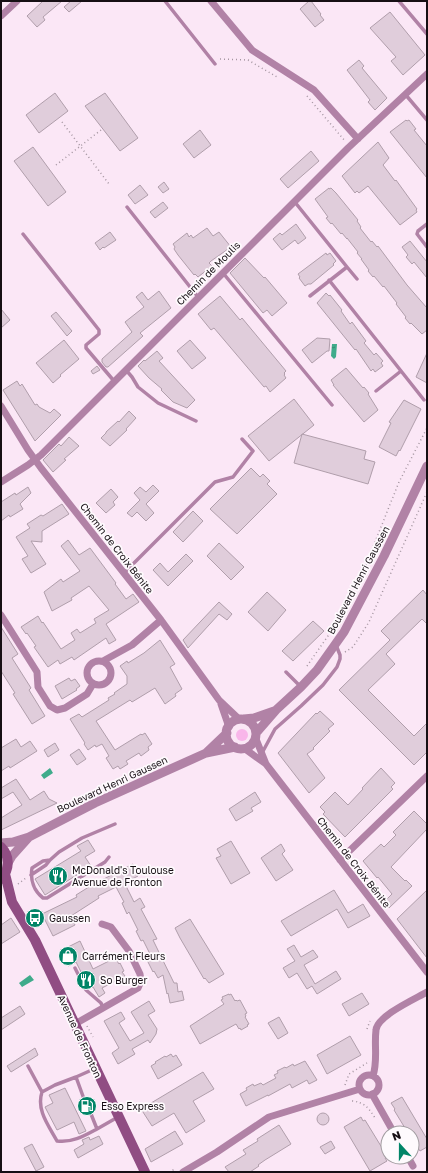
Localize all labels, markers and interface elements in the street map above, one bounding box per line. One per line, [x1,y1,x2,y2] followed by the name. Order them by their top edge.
[174,239,242,307] street label: Chemin de Moulis
[78,500,156,596] street label: Chemin de Croix Bénite
[324,524,392,636] street label: Boulevard Henri Gaussen
[55,753,169,815] street label: Boulevard Henri Gaussen
[315,814,393,910] street label: Chemin de Croix Bénite
[72,864,174,888] place label: McDonald's Toulouse Avenue de Fronton
[47,865,69,887] restaurant icon: McDonald's Toulouse Avenue de Fronton
[24,907,46,929] bus stop icon: Gaussen
[49,912,90,924] place label: Gaussen
[57,945,79,967] shop icon: Carrément Fleurs
[82,950,165,962] place label: Carrément Fleurs
[75,969,97,991] restaurant icon: So Burger
[100,974,147,986] place label: So Burger
[56,993,104,1079] street label: Avenue de Fronton
[76,1095,98,1117] fuel station icon: Esso Express
[101,1100,164,1112] place label: Esso Express
[380,1125,420,1165] north arrow
[390,1128,402,1143] text: N

